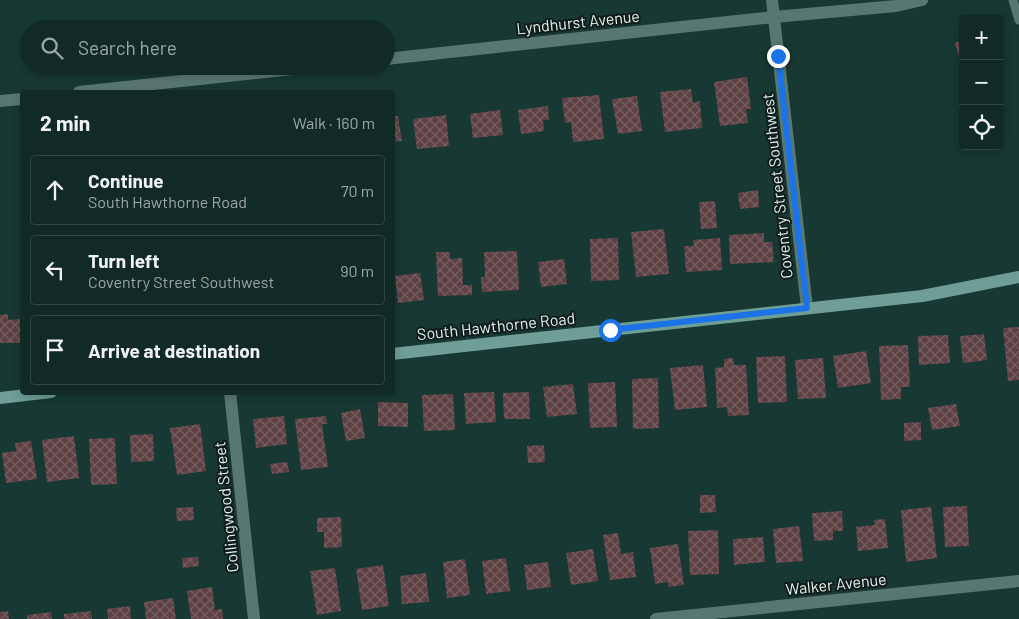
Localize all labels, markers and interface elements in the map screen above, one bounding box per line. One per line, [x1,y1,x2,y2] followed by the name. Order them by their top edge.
[515,6,641,37] street label: Lyndhurst Avenue
[959,15,1004,150] map controls
[959,15,1004,60] button: +
[20,20,395,75] search box
[38,34,66,62] icon: search
[78,36,177,59] text: Search here
[767,45,790,68] route end
[959,60,1004,105] button: −
[757,92,796,280] street label: Coventry Street Southwest
[959,105,1004,150] button: locate
[40,110,90,135] text: 2 min
[293,113,375,132] text: Walk · 160 m
[88,169,164,192] text: Continue
[41,176,69,204] icon: ahead
[341,181,374,200] text: 70 m
[88,192,247,211] text: South Hawthorne Road
[88,249,159,272] text: Turn left
[41,256,69,284] icon: left
[340,261,374,280] text: 90 m
[88,272,274,291] text: Coventry Street Southwest
[416,308,576,343] street label: South Hawthorne Road
[599,319,622,342] route start
[41,336,69,364] icon: arrive
[88,339,260,362] text: Arrive at destination
[209,441,242,573] street label: Collingwood Street
[785,569,887,598] street label: Walker Avenue

